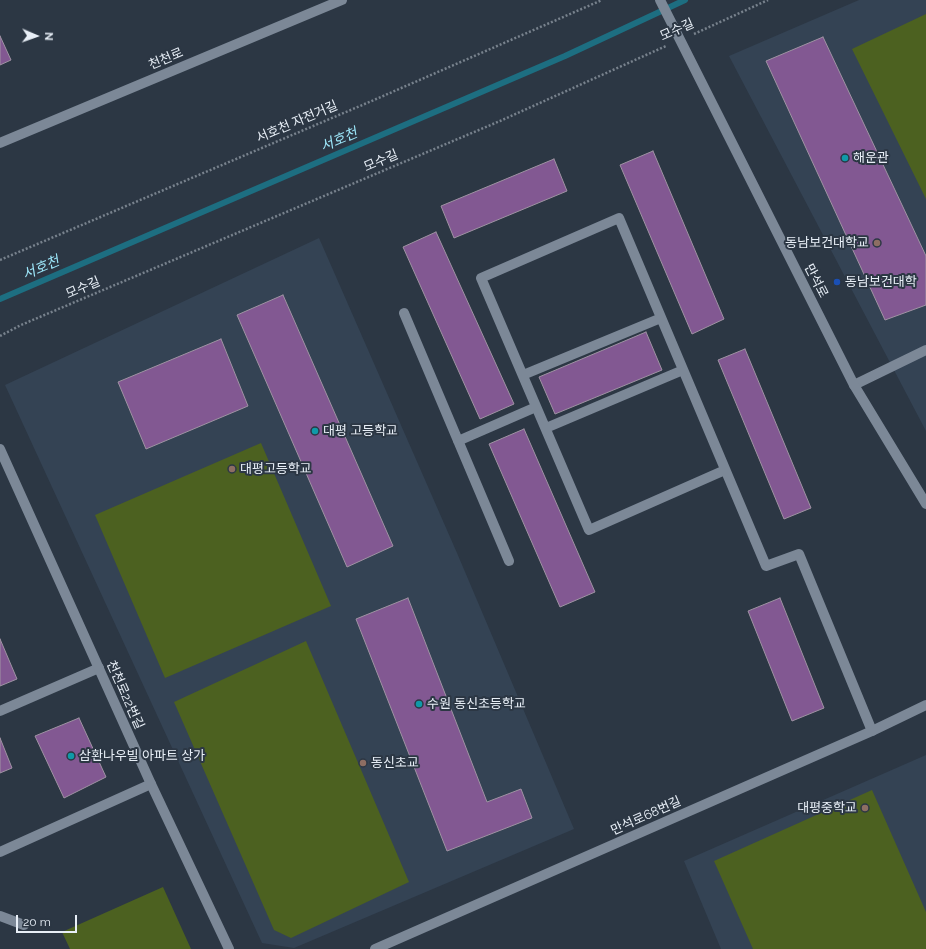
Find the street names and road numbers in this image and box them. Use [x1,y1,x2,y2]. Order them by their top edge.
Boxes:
street label: 모수길 [657,16,697,44]
street label: 천천로 [146,45,186,73]
street label: 서호천 자전거길 [254,98,340,146]
street label: 모수길 [361,147,401,175]
street label: 만석로 [801,261,831,301]
street label: 모수길 [63,274,103,302]
street label: 천천로22번길 [103,658,147,732]
street label: 만석로68번길 [608,794,684,838]

